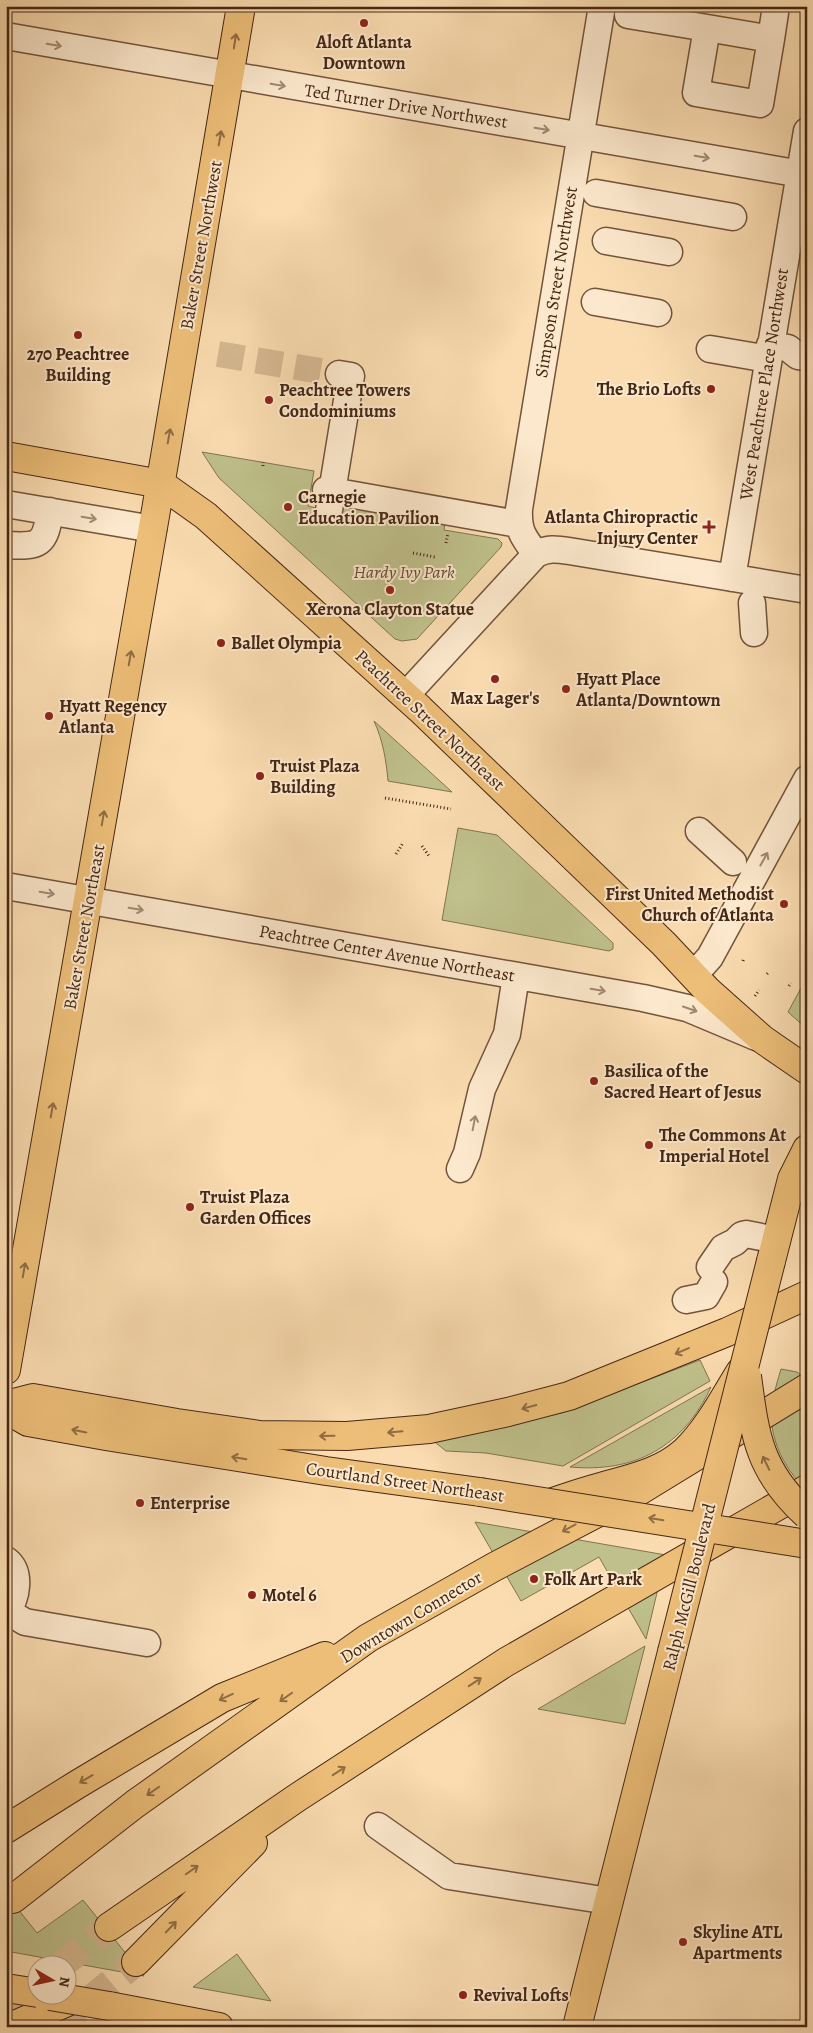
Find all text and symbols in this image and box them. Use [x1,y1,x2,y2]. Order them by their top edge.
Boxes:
marker: Aloft Atlanta Downtown [358,17,370,29]
place label: Aloft Atlanta Downtown [315,30,412,75]
one-way arrow [231,34,241,50]
one-way arrow [46,40,62,50]
street label: Ted Turner Drive Northwest [303,78,509,134]
one-way arrow [270,80,286,90]
one-way arrow [533,124,549,134]
one-way arrow [215,130,225,146]
one-way arrow [693,152,709,162]
street label: Baker Street Northwest [174,158,228,331]
street label: Simpson Street Northwest [529,184,583,380]
street label: West Peachtree Place Northwest [734,266,794,503]
marker: 270 Peachtree Building [72,329,84,341]
place label: 270 Peachtree Building [27,342,129,387]
place label: The Brio Lofts [597,377,701,401]
place label: Peachtree Towers Condominiums [279,378,411,423]
marker: The Brio Lofts [705,383,717,395]
marker: Peachtree Towers Condominiums [263,394,275,406]
one-way arrow [164,428,174,444]
place label: Carnegie Education Pavilion [298,485,439,530]
marker: Carnegie Education Pavilion [282,501,294,513]
place label: Atlanta Chiropractic Injury Center [543,505,699,550]
one-way arrow [80,513,96,523]
marker: Atlanta Chiropractic Injury Center [702,520,716,534]
park label: Hardy Ivy Park [353,560,455,584]
marker: Xerona Clayton Statue [384,584,396,596]
place label: Xerona Clayton Statue [306,597,474,621]
place label: Ballet Olympia [231,631,342,655]
marker: Ballet Olympia [215,637,227,649]
street label: Peachtree Street Northeast [350,644,510,796]
one-way arrow [126,650,136,666]
place label: Hyatt Place Atlanta/Downtown [575,667,721,712]
marker: Max Lager's [489,673,501,685]
marker: Hyatt Place Atlanta/Downtown [560,683,572,695]
place label: Max Lager's [450,686,540,710]
place label: Hyatt Regency Atlanta [58,694,167,739]
marker: Hyatt Regency Atlanta [43,710,55,722]
place label: Truist Plaza Building [270,754,360,799]
marker: Truist Plaza Building [254,770,266,782]
one-way arrow [98,810,108,826]
street label: Baker Street Northeast [58,842,110,1012]
one-way arrow [759,851,769,866]
place label: First United Methodist Church of Atlanta [605,882,774,927]
one-way arrow [39,889,55,899]
marker: First United Methodist Church of Atlanta [778,898,790,910]
one-way arrow [128,904,144,914]
street label: Peachtree Center Avenue Northeast [257,919,517,987]
one-way arrow [590,986,606,996]
one-way arrow [682,1005,698,1015]
place label: Basilica of the Sacred Heart of Jesus [604,1059,762,1104]
marker: Basilica of the Sacred Heart of Jesus [588,1075,600,1087]
one-way arrow [47,1103,57,1119]
one-way arrow [470,1115,480,1131]
place label: The Commons At Imperial Hotel [659,1123,786,1168]
marker: The Commons At Imperial Hotel [643,1139,655,1151]
place label: Truist Plaza Garden Offices [200,1185,311,1230]
marker: Truist Plaza Garden Offices [184,1201,196,1213]
one-way arrow [19,1263,29,1279]
one-way arrow [675,1347,690,1356]
one-way arrow [522,1402,538,1412]
one-way arrow [71,1426,87,1436]
one-way arrow [388,1427,404,1437]
one-way arrow [319,1431,336,1441]
one-way arrow [232,1452,248,1462]
street label: Courtland Street Northeast [304,1456,506,1508]
one-way arrow [761,1456,770,1471]
place label: Enterprise [150,1491,230,1515]
marker: Enterprise [134,1497,146,1509]
street label: Ralph McGill Boulevard [657,1500,722,1673]
one-way arrow [648,1513,664,1523]
one-way arrow [561,1523,576,1533]
street label: Downtown Connector [336,1565,487,1669]
place label: Folk Art Park [544,1567,643,1591]
marker: Folk Art Park [528,1573,540,1585]
place label: Motel 6 [262,1583,317,1607]
marker: Motel 6 [246,1589,258,1601]
one-way arrow [468,1677,482,1687]
one-way arrow [219,1692,234,1702]
one-way arrow [279,1692,293,1702]
one-way arrow [331,1765,345,1775]
one-way arrow [79,1774,93,1784]
one-way arrow [147,1786,161,1796]
one-way arrow [185,1865,199,1875]
place label: Skyline ATL Apartments [692,1920,783,1965]
one-way arrow [164,1922,176,1934]
marker: Skyline ATL Apartments [677,1936,689,1948]
north arrow [28,1956,78,2006]
text: N [54,1975,75,1988]
place label: Revival Lofts [473,1983,569,2007]
marker: Revival Lofts [457,1989,469,2001]

